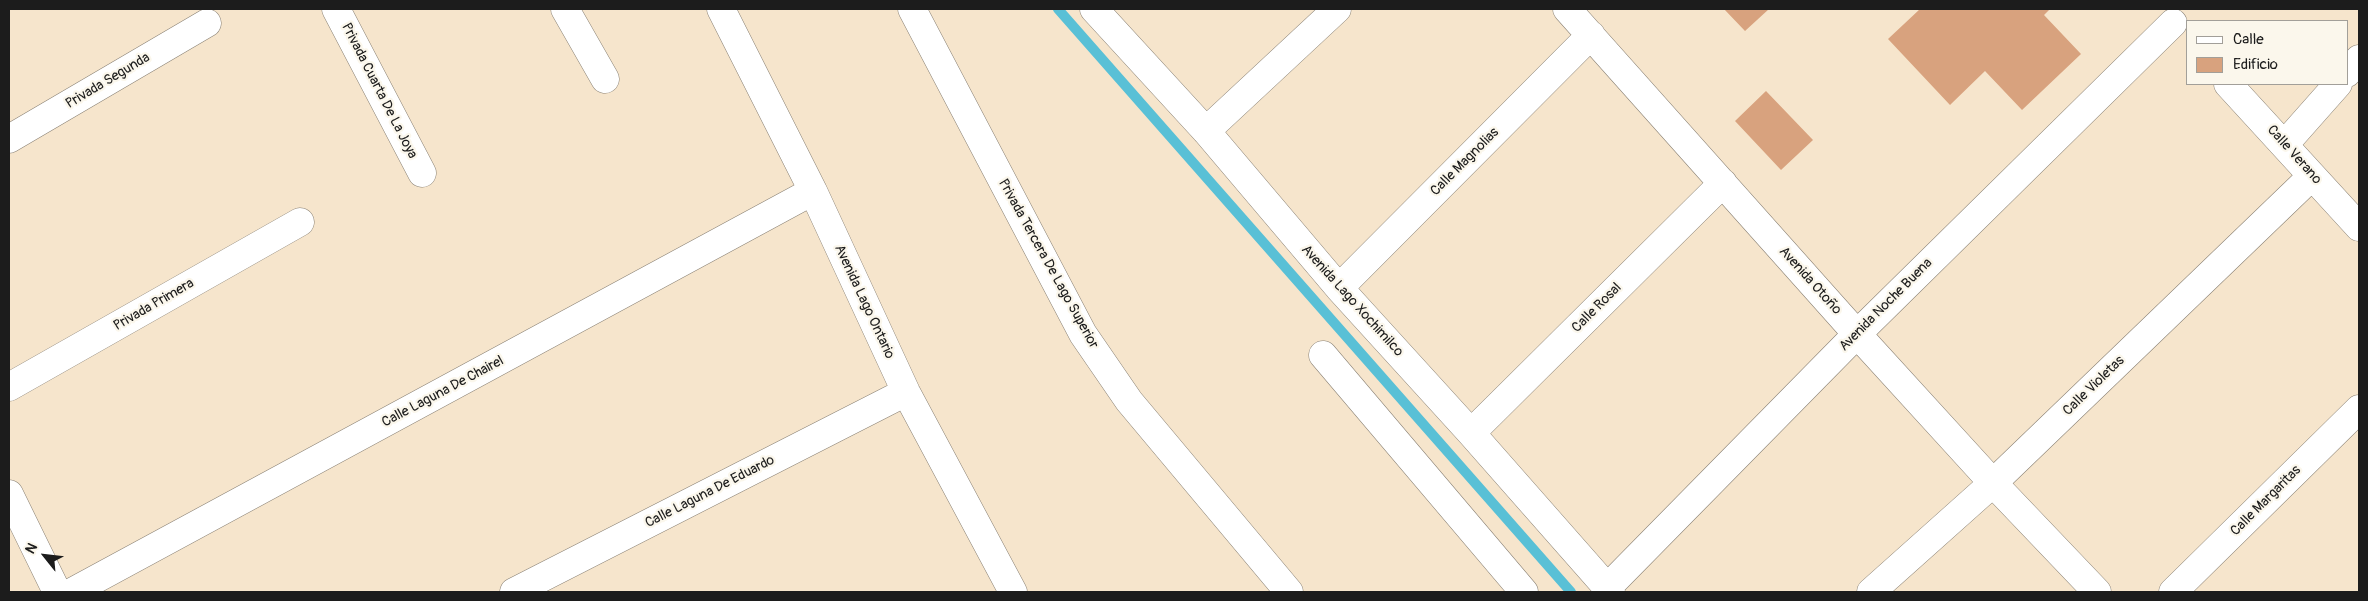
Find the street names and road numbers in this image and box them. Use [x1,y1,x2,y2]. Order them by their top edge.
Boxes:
street label: Privada Cuarta De La Joya [338,20,420,162]
street label: Privada Segunda [63,49,153,113]
street label: Calle Verano [2263,122,2325,188]
street label: Calle Magnolias [1427,124,1503,200]
street label: Privada Tercera De Lago Superior [994,176,1102,352]
street label: Avenida Lago Ontario [830,242,898,362]
street label: Avenida Lago Xochimilco [1297,242,1407,360]
street label: Avenida Otoño [1775,244,1845,318]
street label: Avenida Noche Buena [1836,255,1936,355]
street label: Privada Primera [111,275,197,335]
street label: Calle Rosal [1569,280,1625,336]
street label: Calle Laguna De Chairel [379,353,507,431]
street label: Calle Violetas [2060,353,2128,419]
street label: Calle Laguna De Eduardo [643,452,777,532]
street label: Calle Margaritas [2227,462,2305,540]

